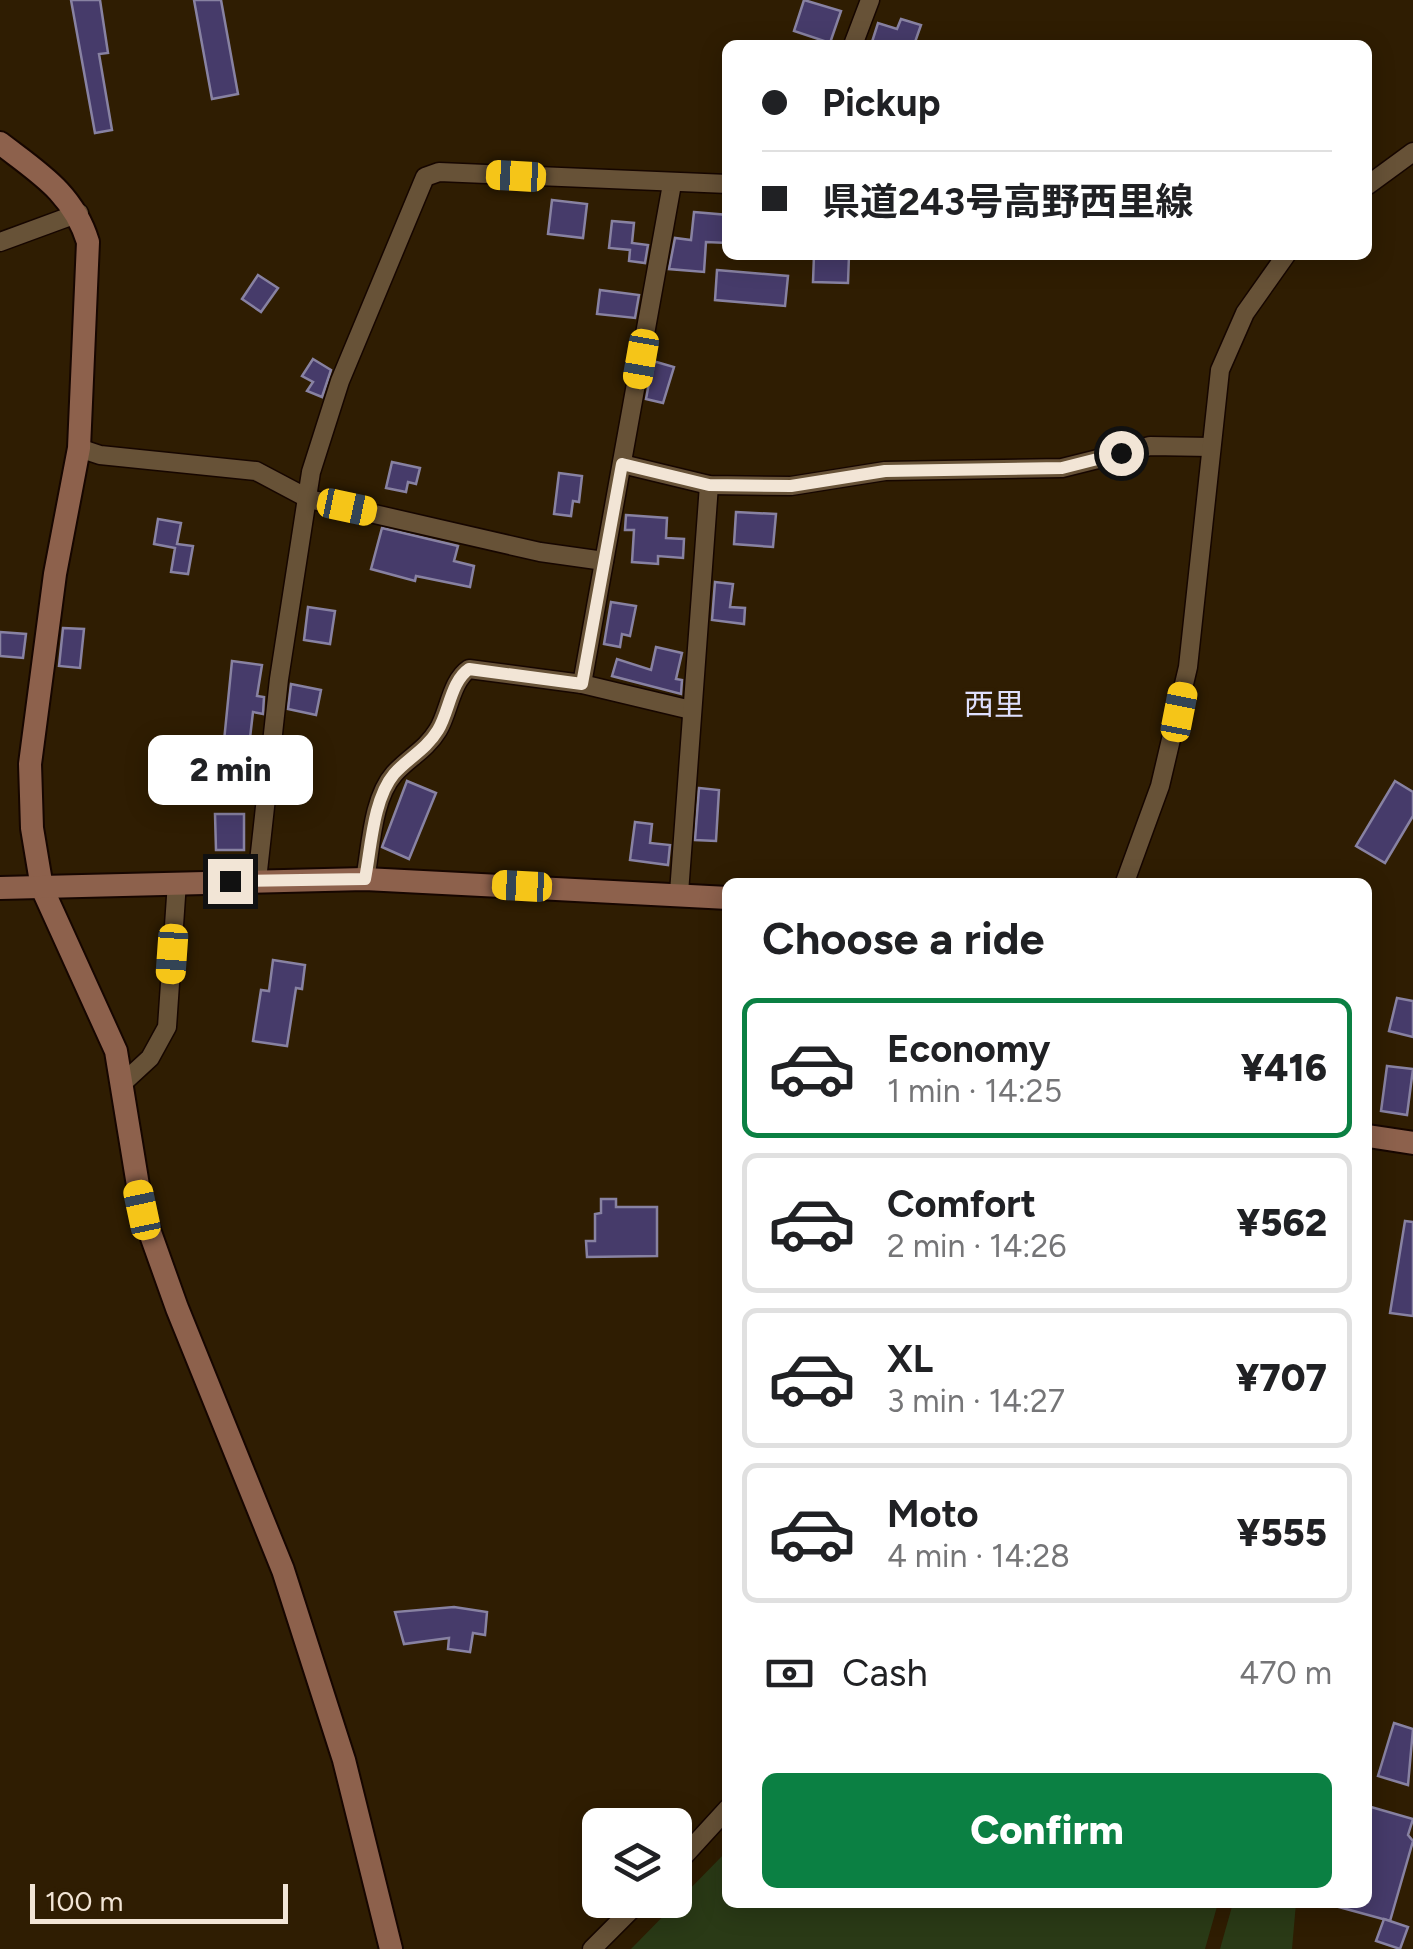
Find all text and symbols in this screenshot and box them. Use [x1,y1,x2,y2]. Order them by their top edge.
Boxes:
text: Pickup [822,80,940,126]
car [485,159,547,193]
text: 県道243号高野西里線 [822,179,1193,225]
car [621,327,661,391]
route start [1099,431,1144,476]
car [315,486,379,528]
car [1159,680,1199,744]
district label: 西里 [964,686,1024,723]
callout: 2 min [148,736,312,806]
text: 2 min [190,751,271,789]
route end [208,859,253,904]
car [491,869,553,903]
text: Choose a ride [762,911,1044,965]
car [155,923,189,985]
icon: car [767,1023,857,1113]
text: Economy [887,1026,1050,1072]
text: ¥416 [1241,1045,1327,1091]
text: 1 min · 14:25 [887,1072,1062,1110]
car [121,1178,163,1242]
icon: car [767,1178,857,1268]
text: Comfort [887,1181,1036,1227]
text: ¥562 [1237,1200,1327,1246]
text: 2 min · 14:26 [887,1227,1066,1265]
icon: car [767,1333,857,1423]
text: XL [887,1336,933,1382]
text: ¥707 [1236,1355,1327,1401]
text: 3 min · 14:27 [887,1382,1065,1420]
icon: car [767,1488,857,1578]
text: Moto [887,1491,979,1537]
text: ¥555 [1237,1510,1327,1556]
text: 4 min · 14:28 [887,1537,1070,1575]
icon: cash [762,1646,817,1701]
text: Cash [842,1650,928,1696]
text: 470 m [1239,1654,1332,1692]
button: Confirm [762,1773,1332,1888]
map controls [582,1808,692,1918]
button: layers [582,1808,692,1918]
scale bar [30,1879,288,1924]
text: 100 m [45,1884,123,1918]

